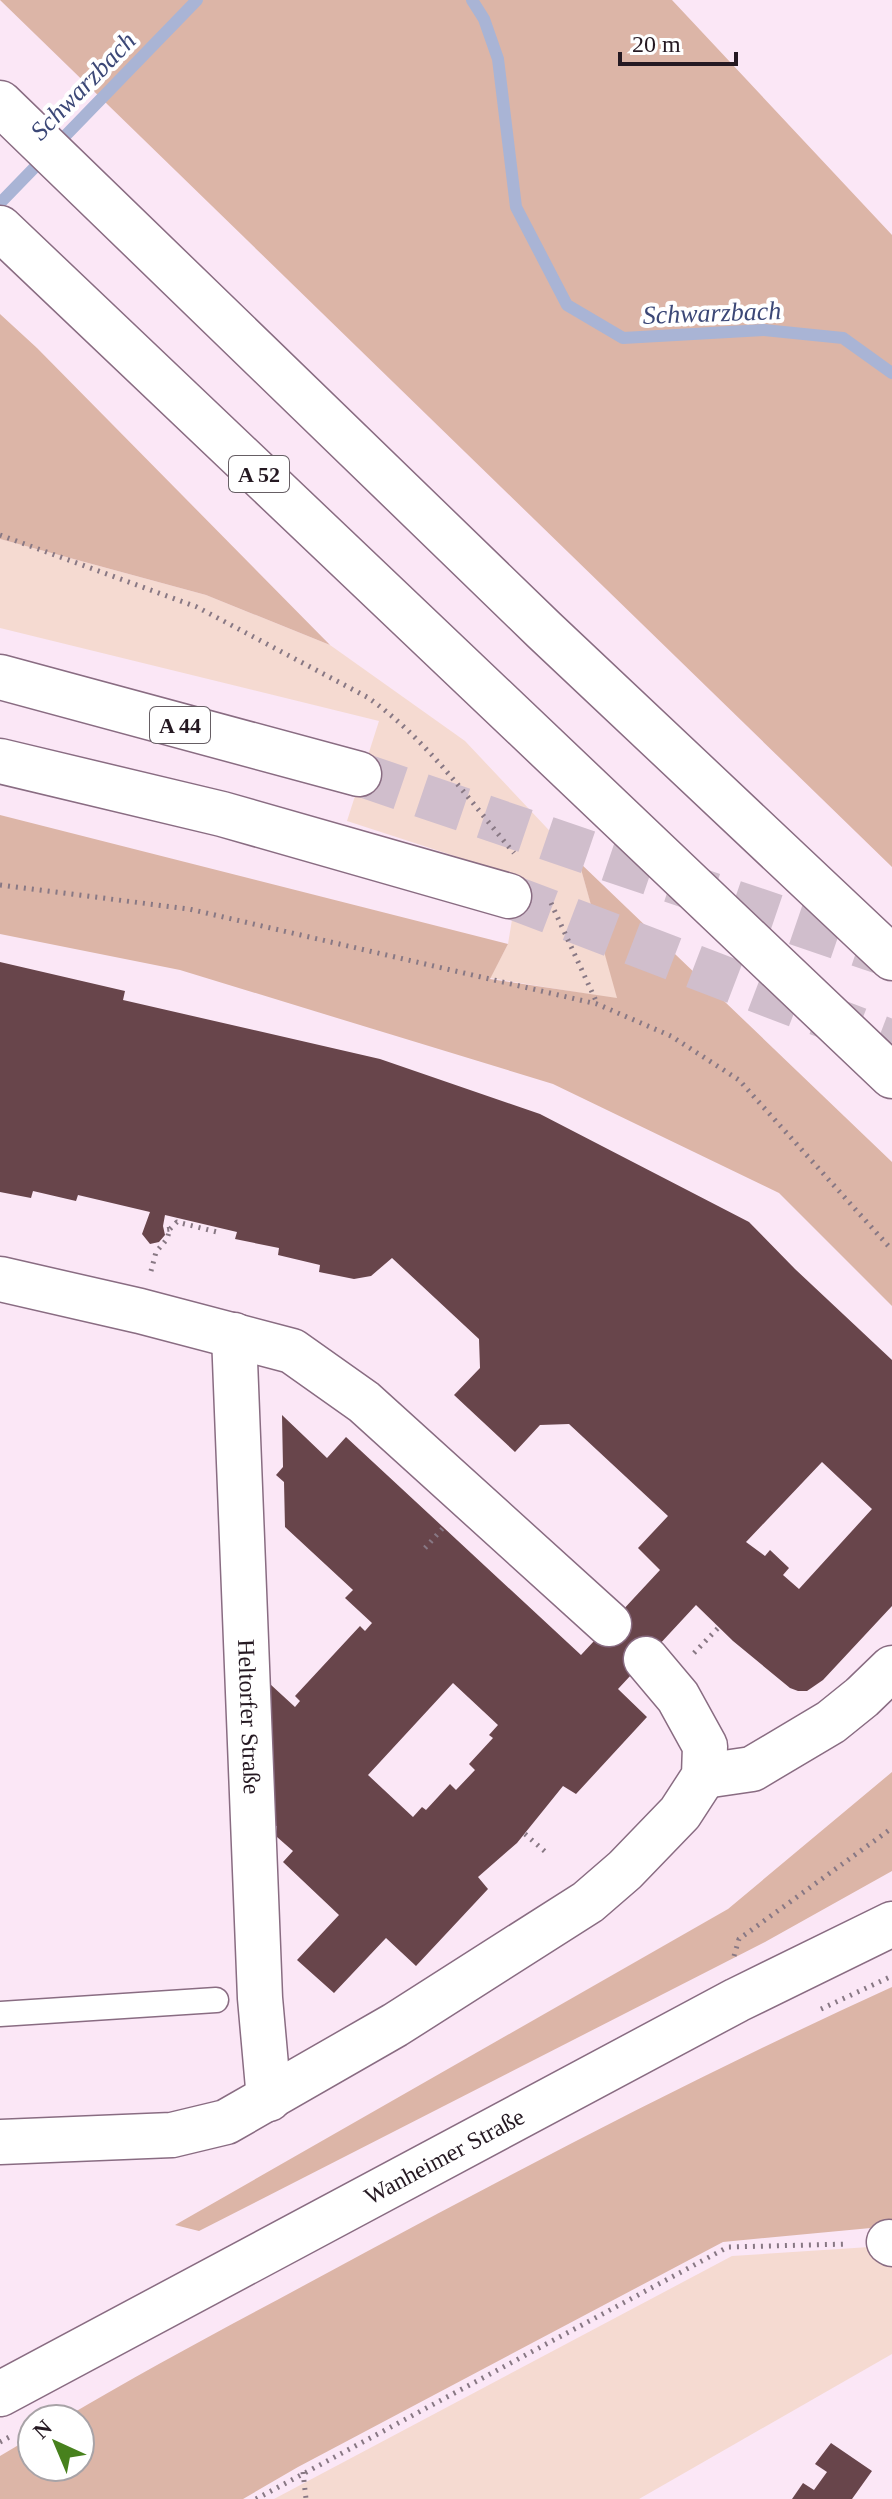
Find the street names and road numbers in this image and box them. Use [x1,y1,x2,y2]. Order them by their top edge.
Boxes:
road number: A 52 [229,456,289,492]
road number: A 44 [150,707,210,743]
street label: Heltorfer Straße [233,1639,265,1795]
street label: Wanheimer Straße [360,2103,529,2210]

